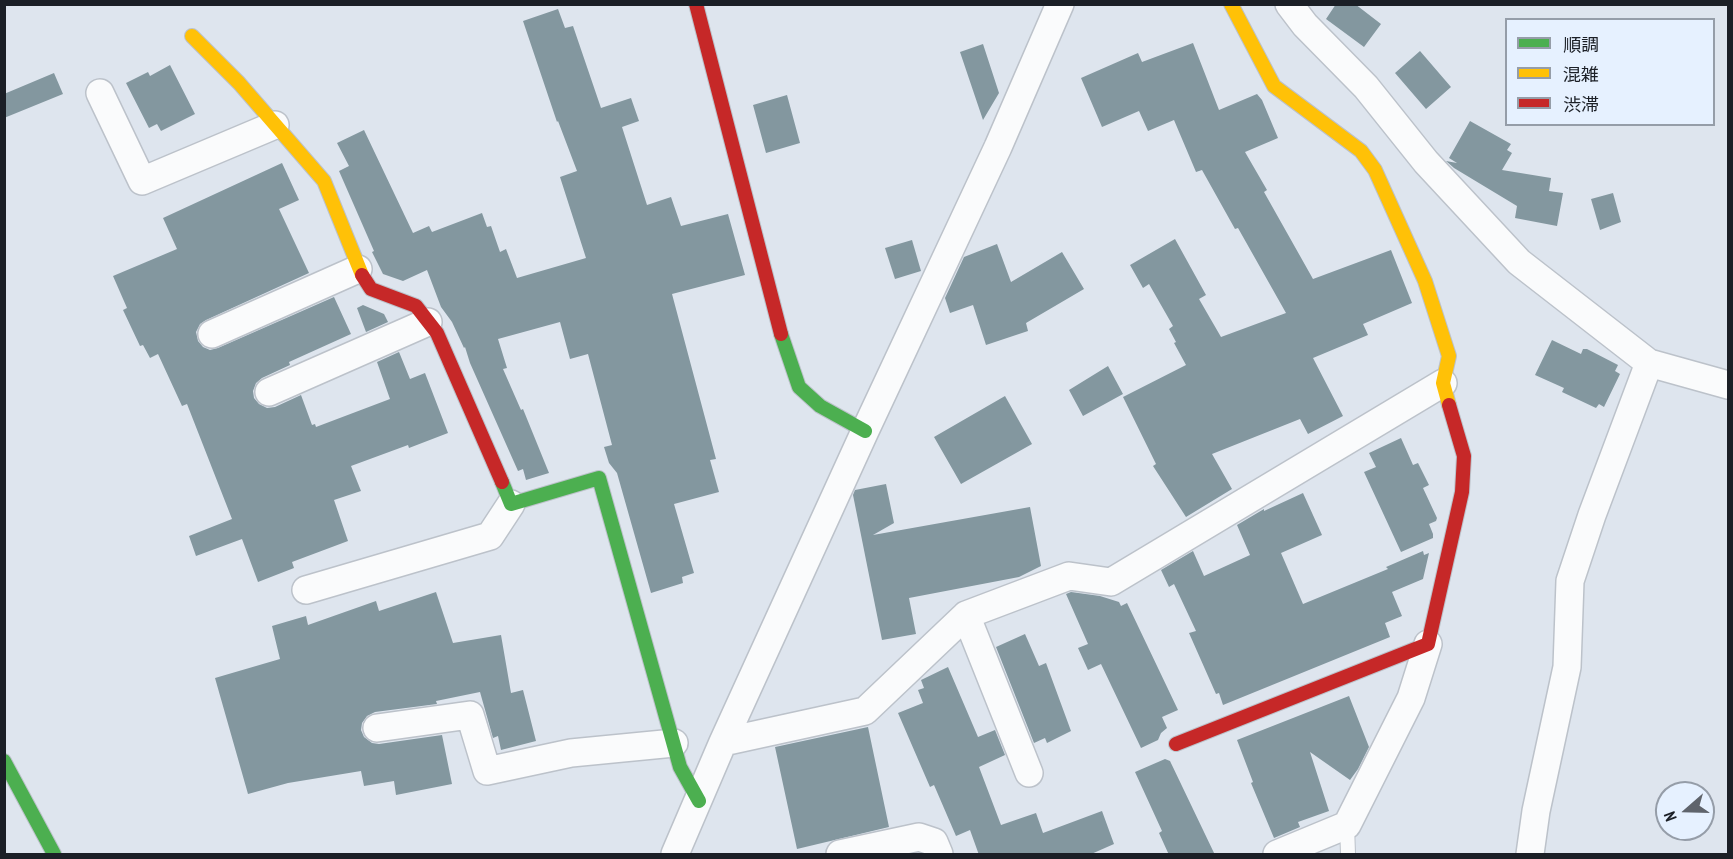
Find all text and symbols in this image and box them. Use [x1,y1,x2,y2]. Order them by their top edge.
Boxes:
legend [1505,18,1715,126]
text: 順調 [1563,33,1599,56]
text: 混雑 [1563,63,1599,86]
text: 渋滞 [1563,93,1599,116]
north arrow [1655,781,1715,841]
text: N [1659,809,1681,824]

